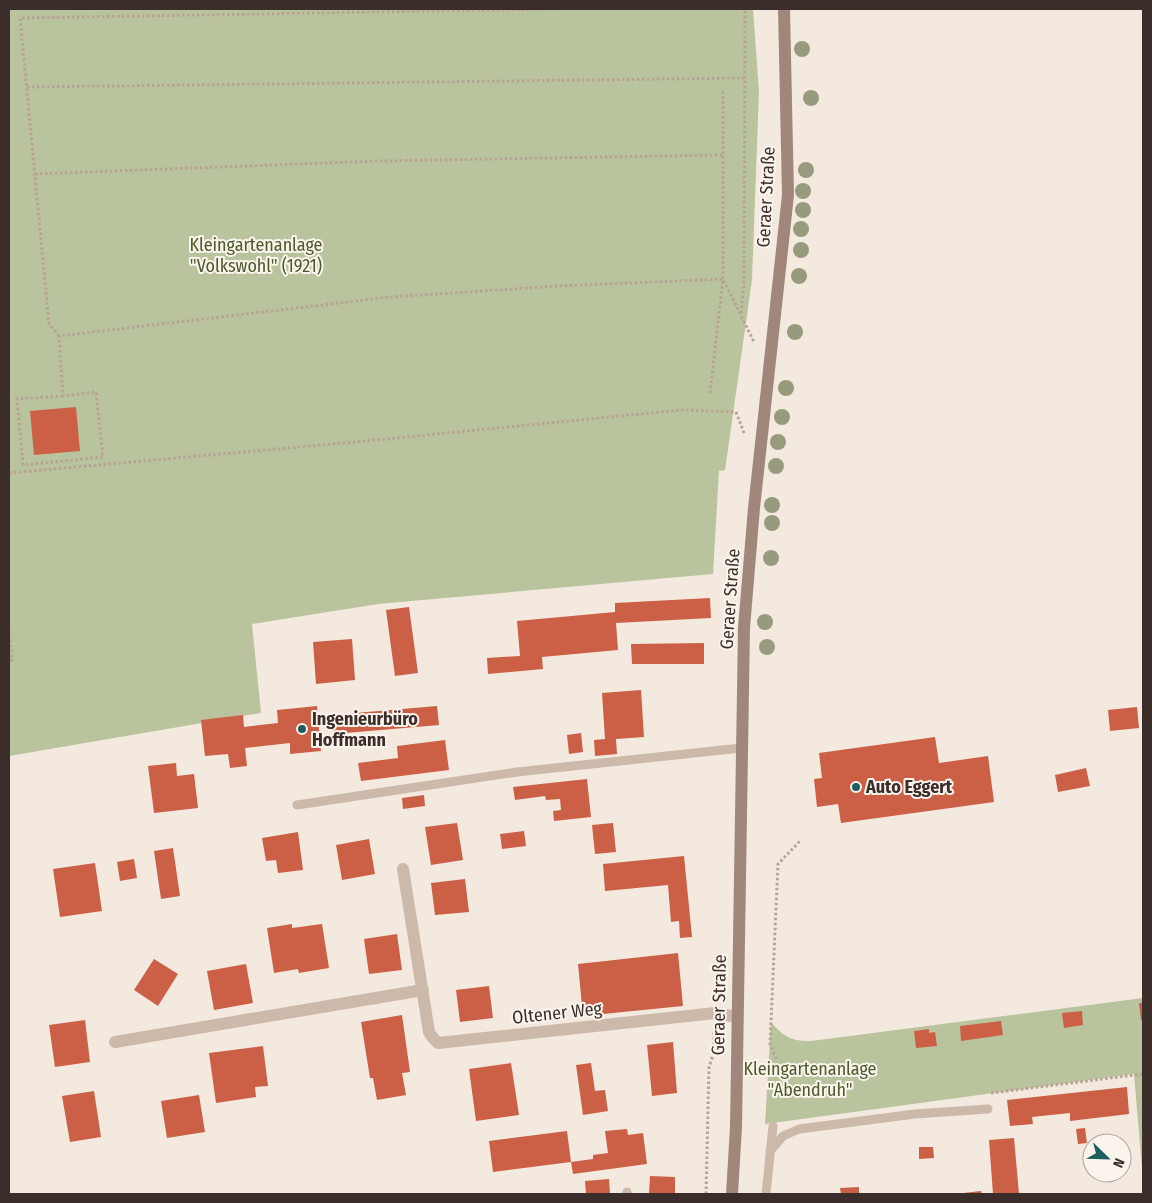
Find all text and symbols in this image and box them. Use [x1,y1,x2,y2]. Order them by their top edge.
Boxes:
street label: Geraer Straße [752,146,780,248]
park label: Kleingartenanlage "Volkswohl" (1921) [190,234,323,277]
street label: Geraer Straße [716,548,745,650]
place label: Ingenieurbüro Hoffmann [312,708,418,751]
marker: Ingenieurbüro Hoffmann [296,723,308,735]
place label: Auto Eggert [865,776,953,798]
marker: Auto Eggert [850,781,862,793]
street label: Geraer Straße [707,954,731,1056]
street label: Oltener Weg [511,997,603,1029]
park label: Kleingartenanlage "Abendruh" [744,1058,877,1101]
north arrow [1082,1133,1132,1183]
text: N [1109,1156,1128,1170]

